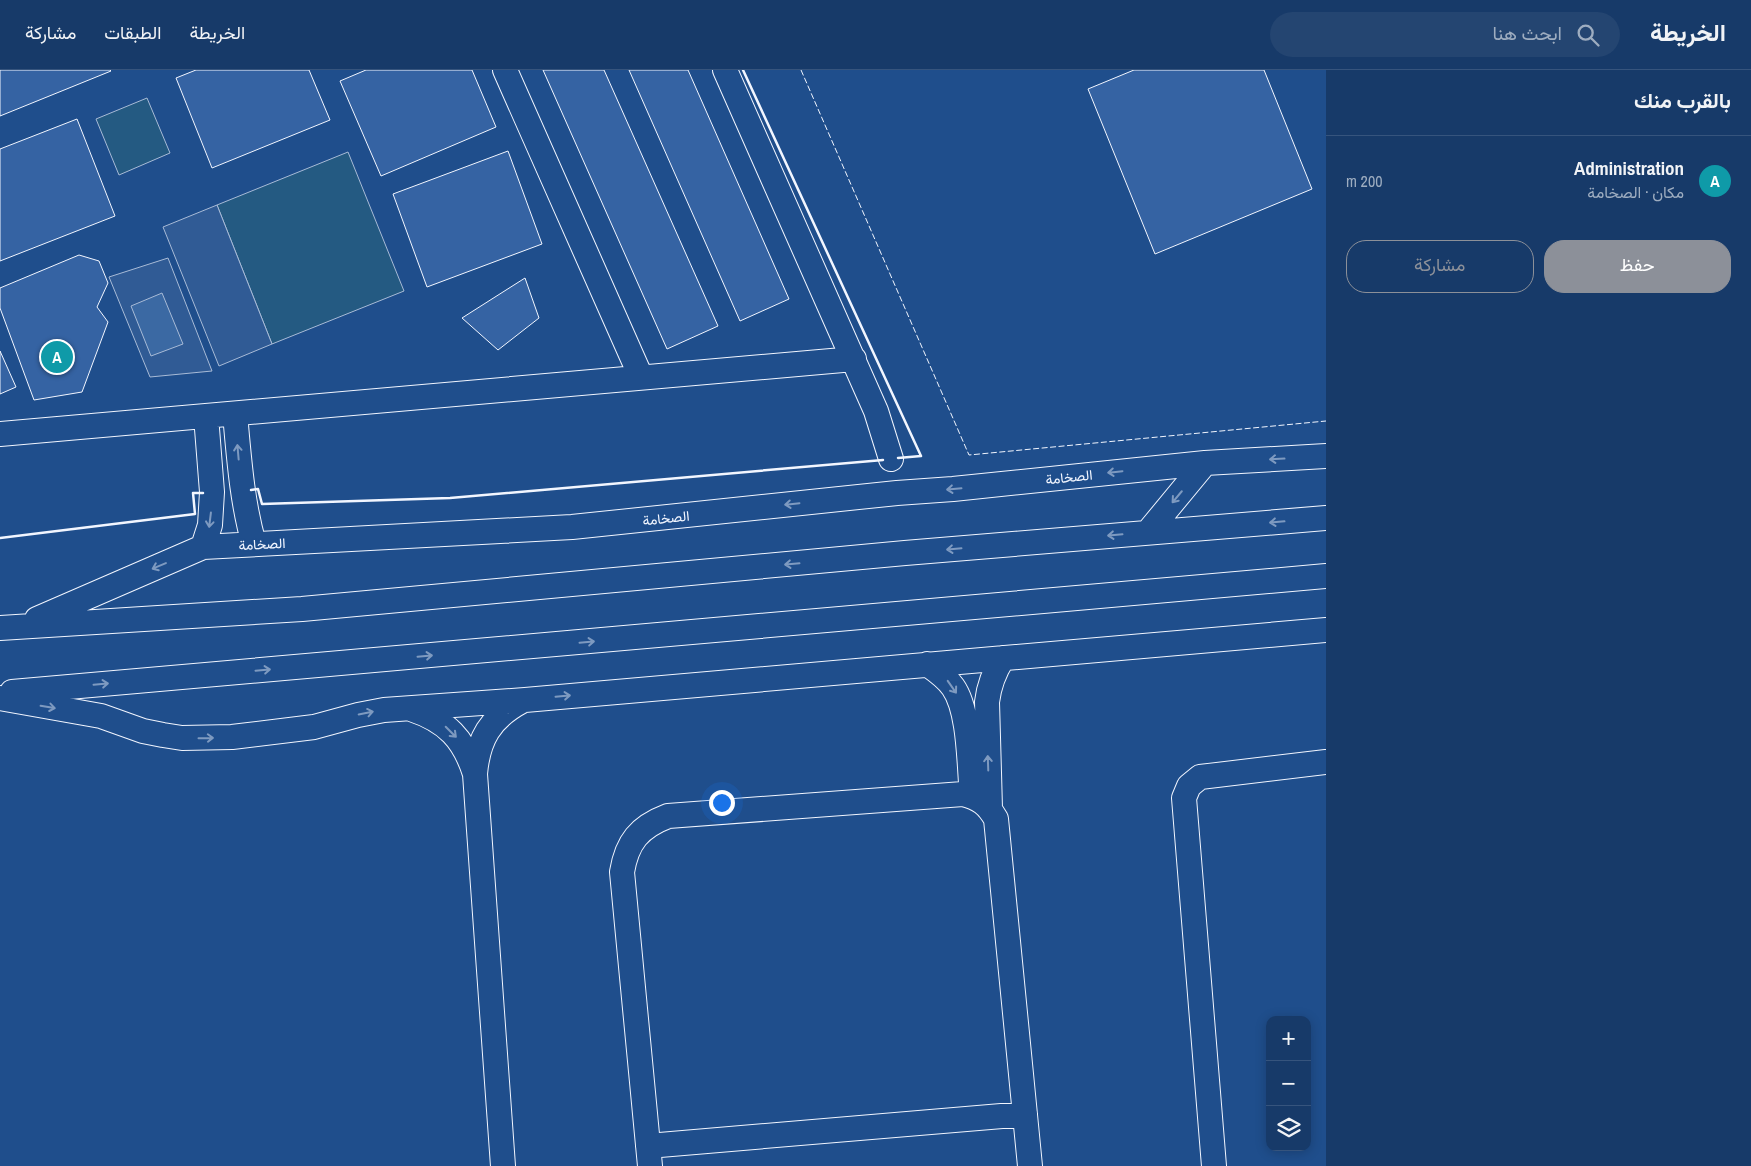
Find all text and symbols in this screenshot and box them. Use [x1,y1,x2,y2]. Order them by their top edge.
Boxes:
search box [1270,12,1620,57]
text: الخريطة [1650,16,1726,48]
text: مشاركة [25,20,76,45]
text: الطبقات [104,20,161,45]
text: الخريطة [189,20,245,45]
text: ابحث هنا [1492,20,1562,46]
icon: search [1574,21,1602,49]
text: بالقرب منك [1634,86,1731,115]
text: Administration [1574,155,1684,181]
text: 200 m [1346,170,1382,192]
text: A [1710,170,1720,192]
text: مكان · الصخامة [1587,181,1684,203]
button: مشاركة [1346,240,1534,293]
button: حفظ [1544,240,1731,293]
pin: A [41,338,73,376]
one-way arrow [233,445,243,461]
one-way arrow [1270,454,1286,463]
street label: الصخامة [1045,466,1093,488]
one-way arrow [1108,467,1124,477]
one-way arrow [946,484,962,494]
one-way arrow [1171,491,1182,504]
one-way arrow [784,499,800,509]
street label: الصخامة [642,507,690,529]
one-way arrow [205,512,215,528]
one-way arrow [1270,517,1286,526]
one-way arrow [1108,530,1124,539]
street label: الصخامة [238,534,286,554]
one-way arrow [946,544,962,554]
one-way arrow [784,559,800,568]
one-way arrow [152,562,167,572]
one-way arrow [578,637,594,647]
one-way arrow [416,651,432,661]
one-way arrow [254,665,270,675]
one-way arrow [93,680,109,689]
one-way arrow [947,680,957,694]
one-way arrow [555,691,571,701]
one-way arrow [40,702,56,712]
one-way arrow [358,708,374,718]
one-way arrow [445,726,457,738]
one-way arrow [198,733,214,742]
one-way arrow [983,755,993,772]
your location [709,790,735,816]
map controls [1266,1016,1311,1151]
button: + [1266,1016,1311,1061]
button: − [1266,1061,1311,1106]
button: layers [1266,1106,1311,1151]

